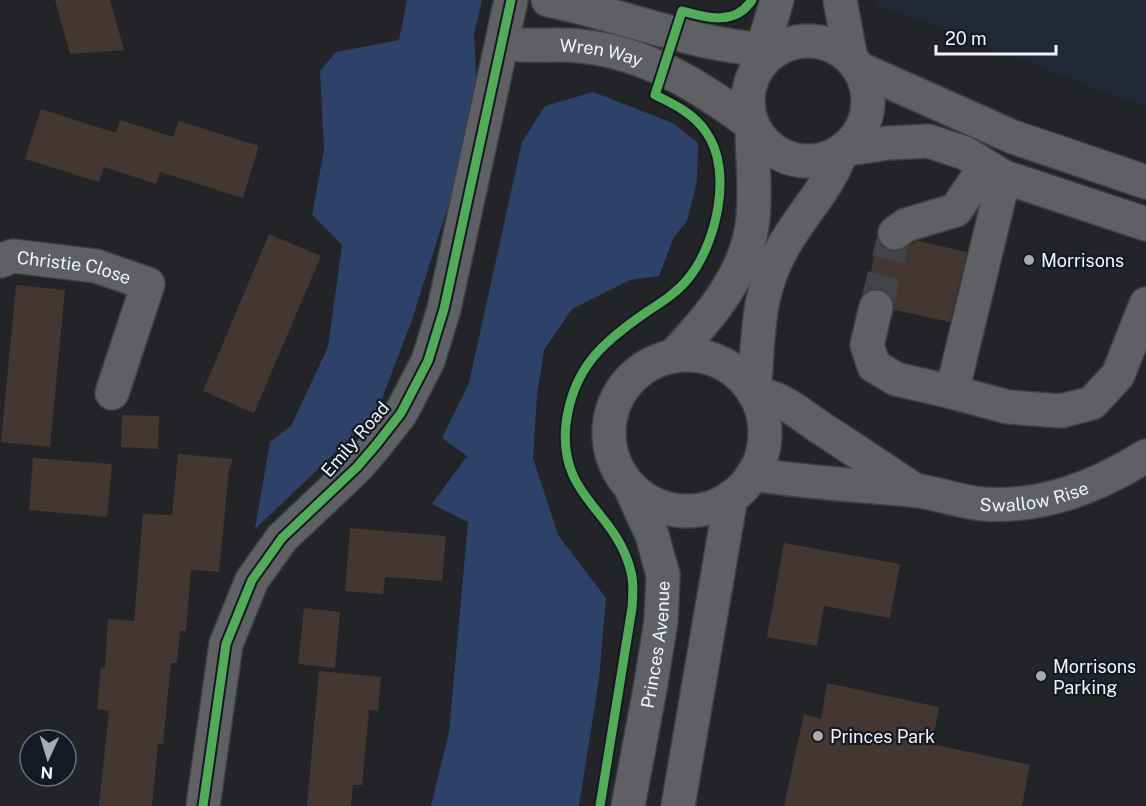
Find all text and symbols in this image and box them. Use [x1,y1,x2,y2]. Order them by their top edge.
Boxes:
scale bar [936,18,1056,56]
text: 20 m [945,28,987,49]
street label: Wren Way [559,34,646,70]
street label: Christie Close [16,246,134,288]
place label: Morrisons [1041,250,1124,271]
marker: Morrisons [1022,253,1036,267]
street label: Emily Road [317,397,393,481]
street label: Swallow Rise [979,476,1091,515]
street label: Princes Avenue [636,580,673,710]
place label: Morrisons Parking [1053,656,1136,698]
marker: Morrisons Parking [1034,669,1048,683]
place label: Princes Park [830,726,935,747]
north arrow [18,728,78,788]
marker: Princes Park [811,729,825,743]
text: N [40,763,54,782]

